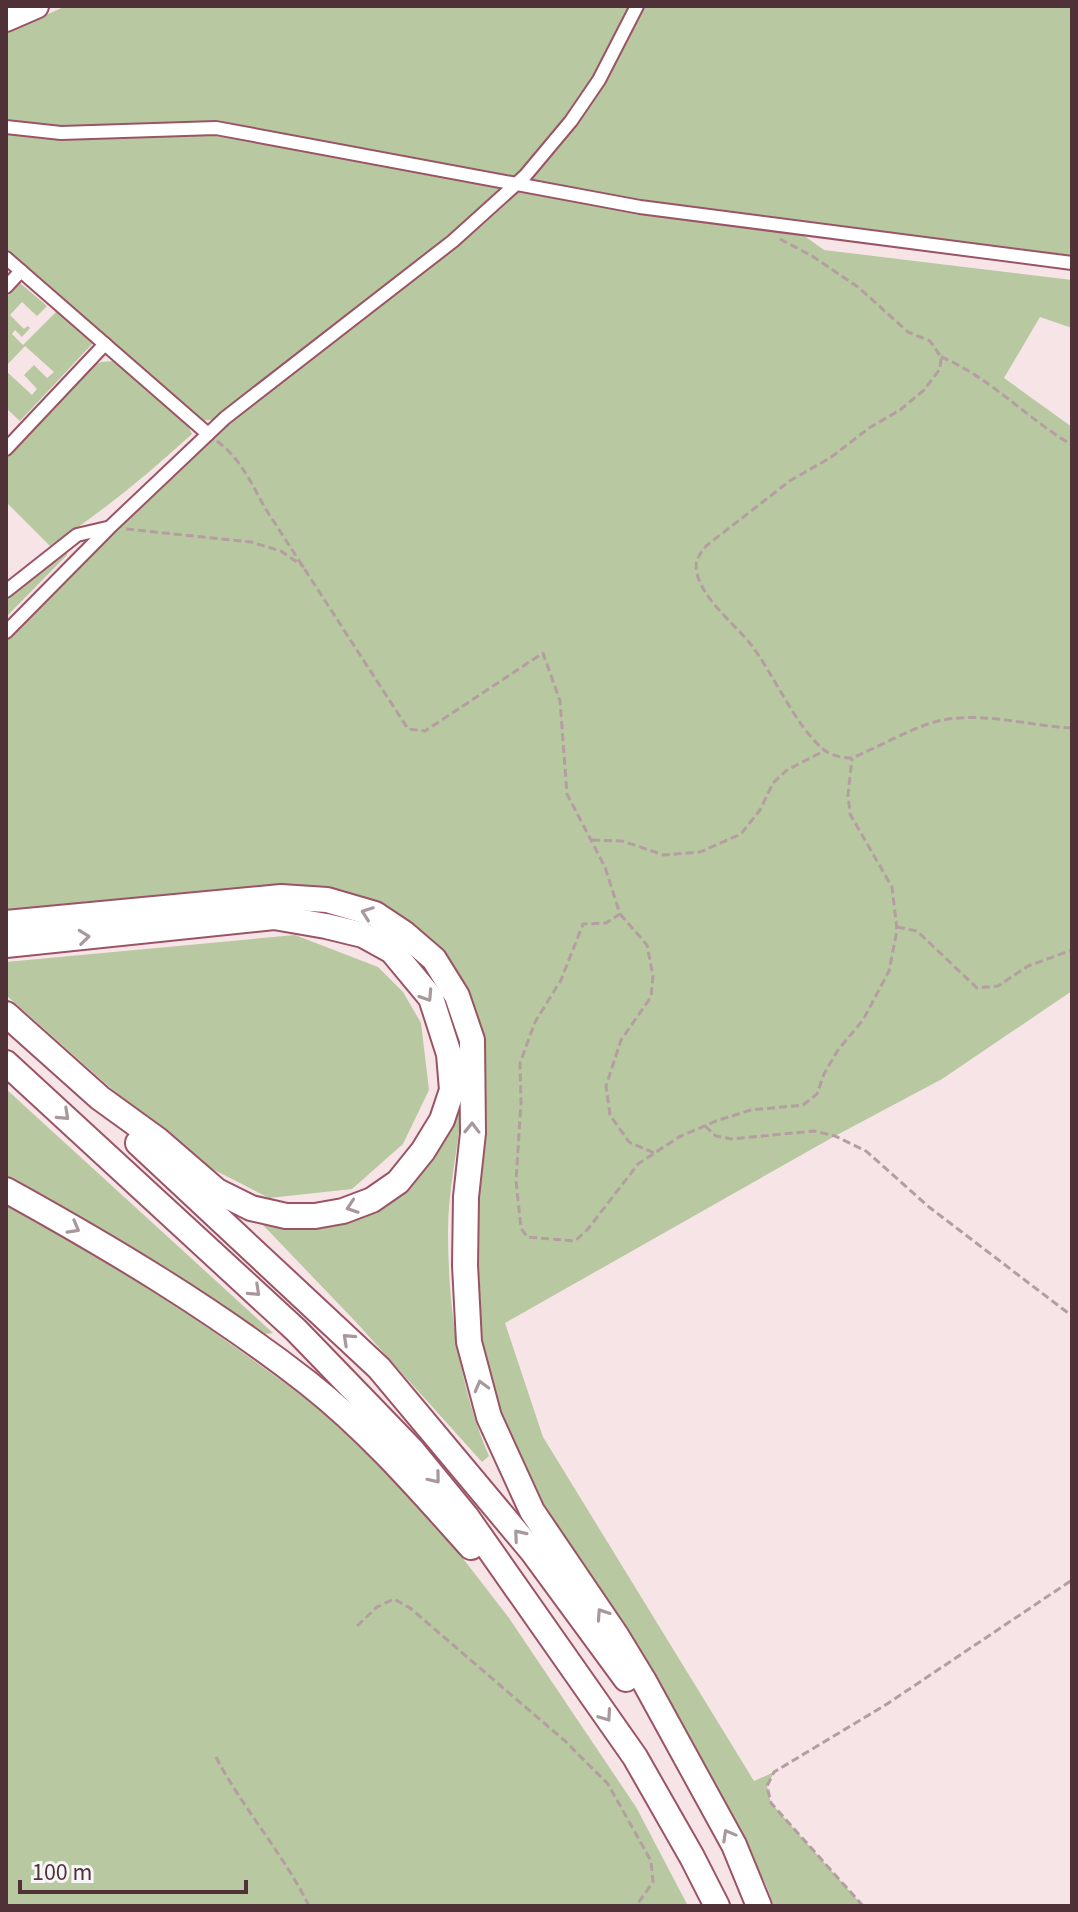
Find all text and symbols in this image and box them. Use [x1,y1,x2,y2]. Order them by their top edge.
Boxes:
one-way arrow [361,906,375,922]
one-way arrow [78,928,91,945]
one-way arrow [417,987,432,1001]
one-way arrow [54,1106,69,1120]
one-way arrow [464,1121,481,1134]
one-way arrow [346,1197,360,1213]
one-way arrow [65,1218,80,1234]
one-way arrow [245,1282,260,1296]
one-way arrow [343,1333,357,1348]
one-way arrow [474,1379,490,1393]
one-way arrow [425,1469,440,1483]
one-way arrow [514,1530,529,1544]
one-way arrow [597,1608,612,1622]
one-way arrow [596,1708,611,1722]
one-way arrow [722,1828,737,1843]
scale bar [20,1844,246,1894]
text: 100 m [32,1855,92,1890]

